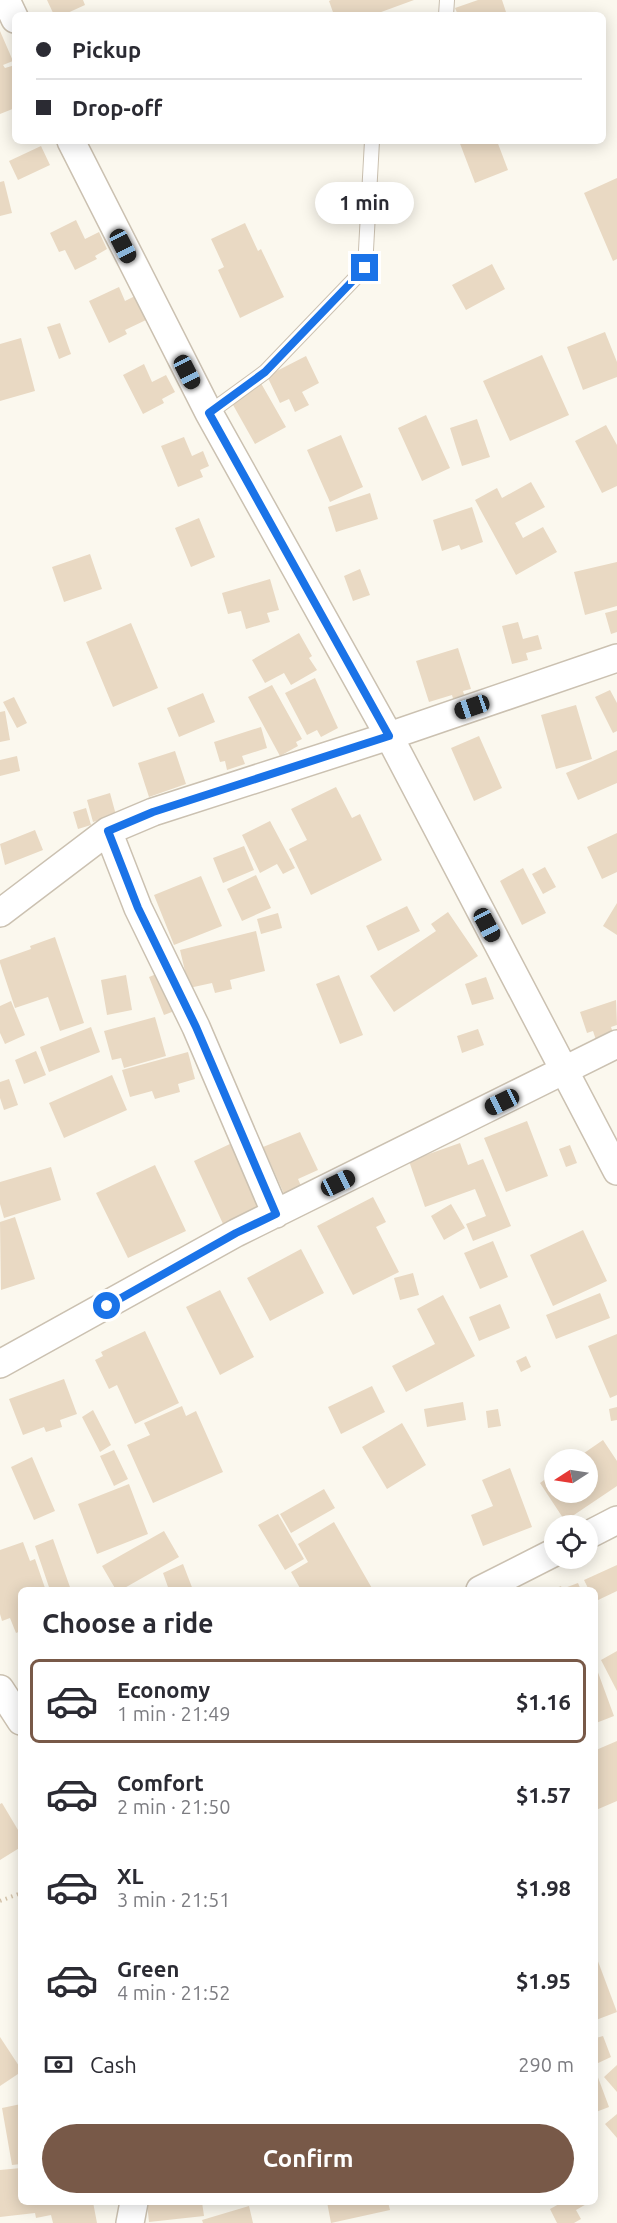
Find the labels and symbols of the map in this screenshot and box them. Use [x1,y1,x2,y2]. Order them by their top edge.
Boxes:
callout: 1 min [316,181,415,223]
car [107,226,139,266]
route end [351,254,378,281]
car [171,352,203,392]
car [452,693,492,721]
car [471,905,503,945]
car [482,1086,522,1118]
car [318,1167,358,1199]
route start [93,1292,120,1319]
north arrow [544,1449,598,1503]

